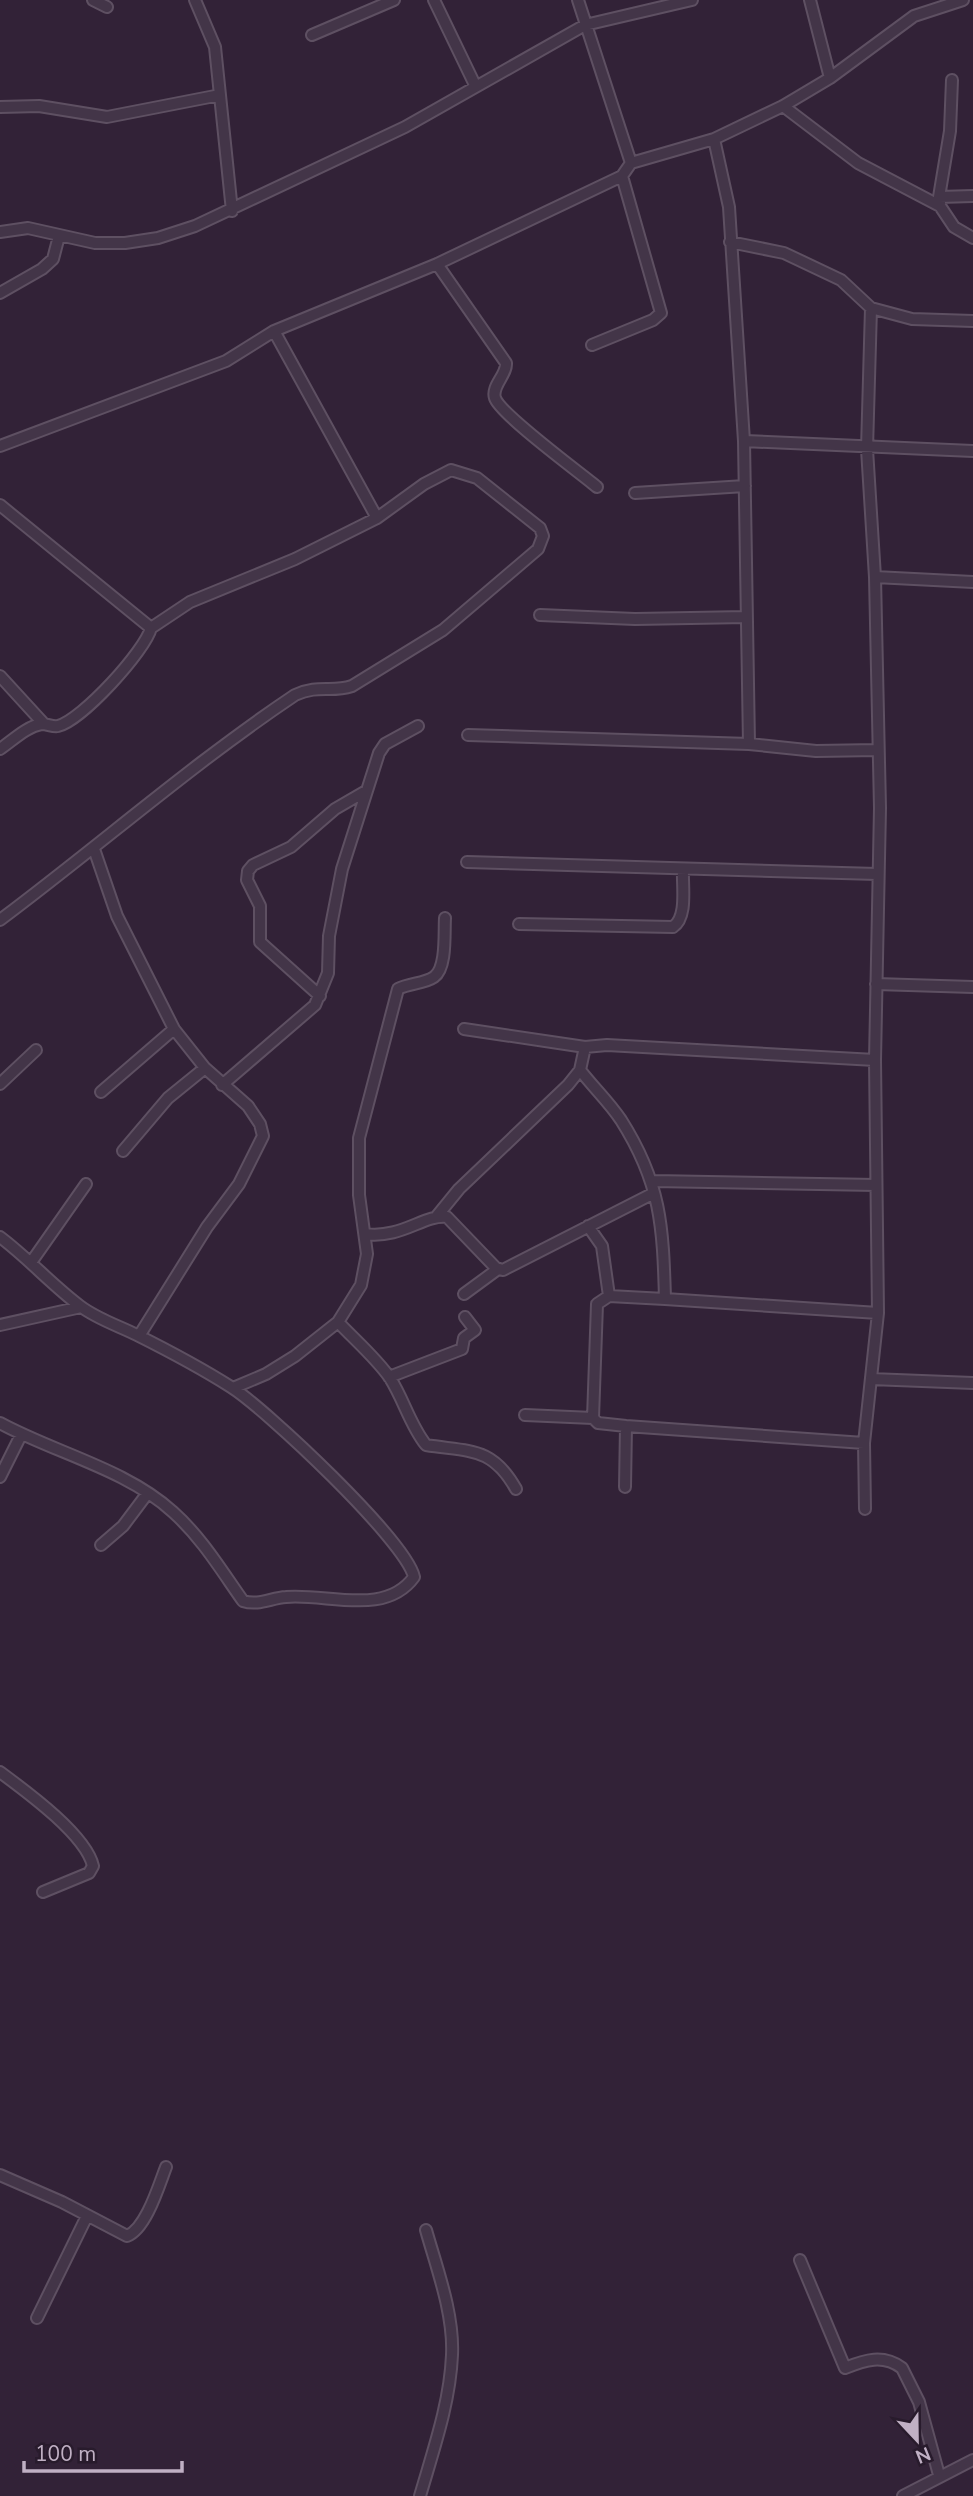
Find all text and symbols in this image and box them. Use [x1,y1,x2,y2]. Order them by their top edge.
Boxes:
north arrow [882,2405,952,2475]
scale bar [24,2430,182,2474]
text: 100 m [35,2440,96,2468]
text: N [912,2440,934,2470]

